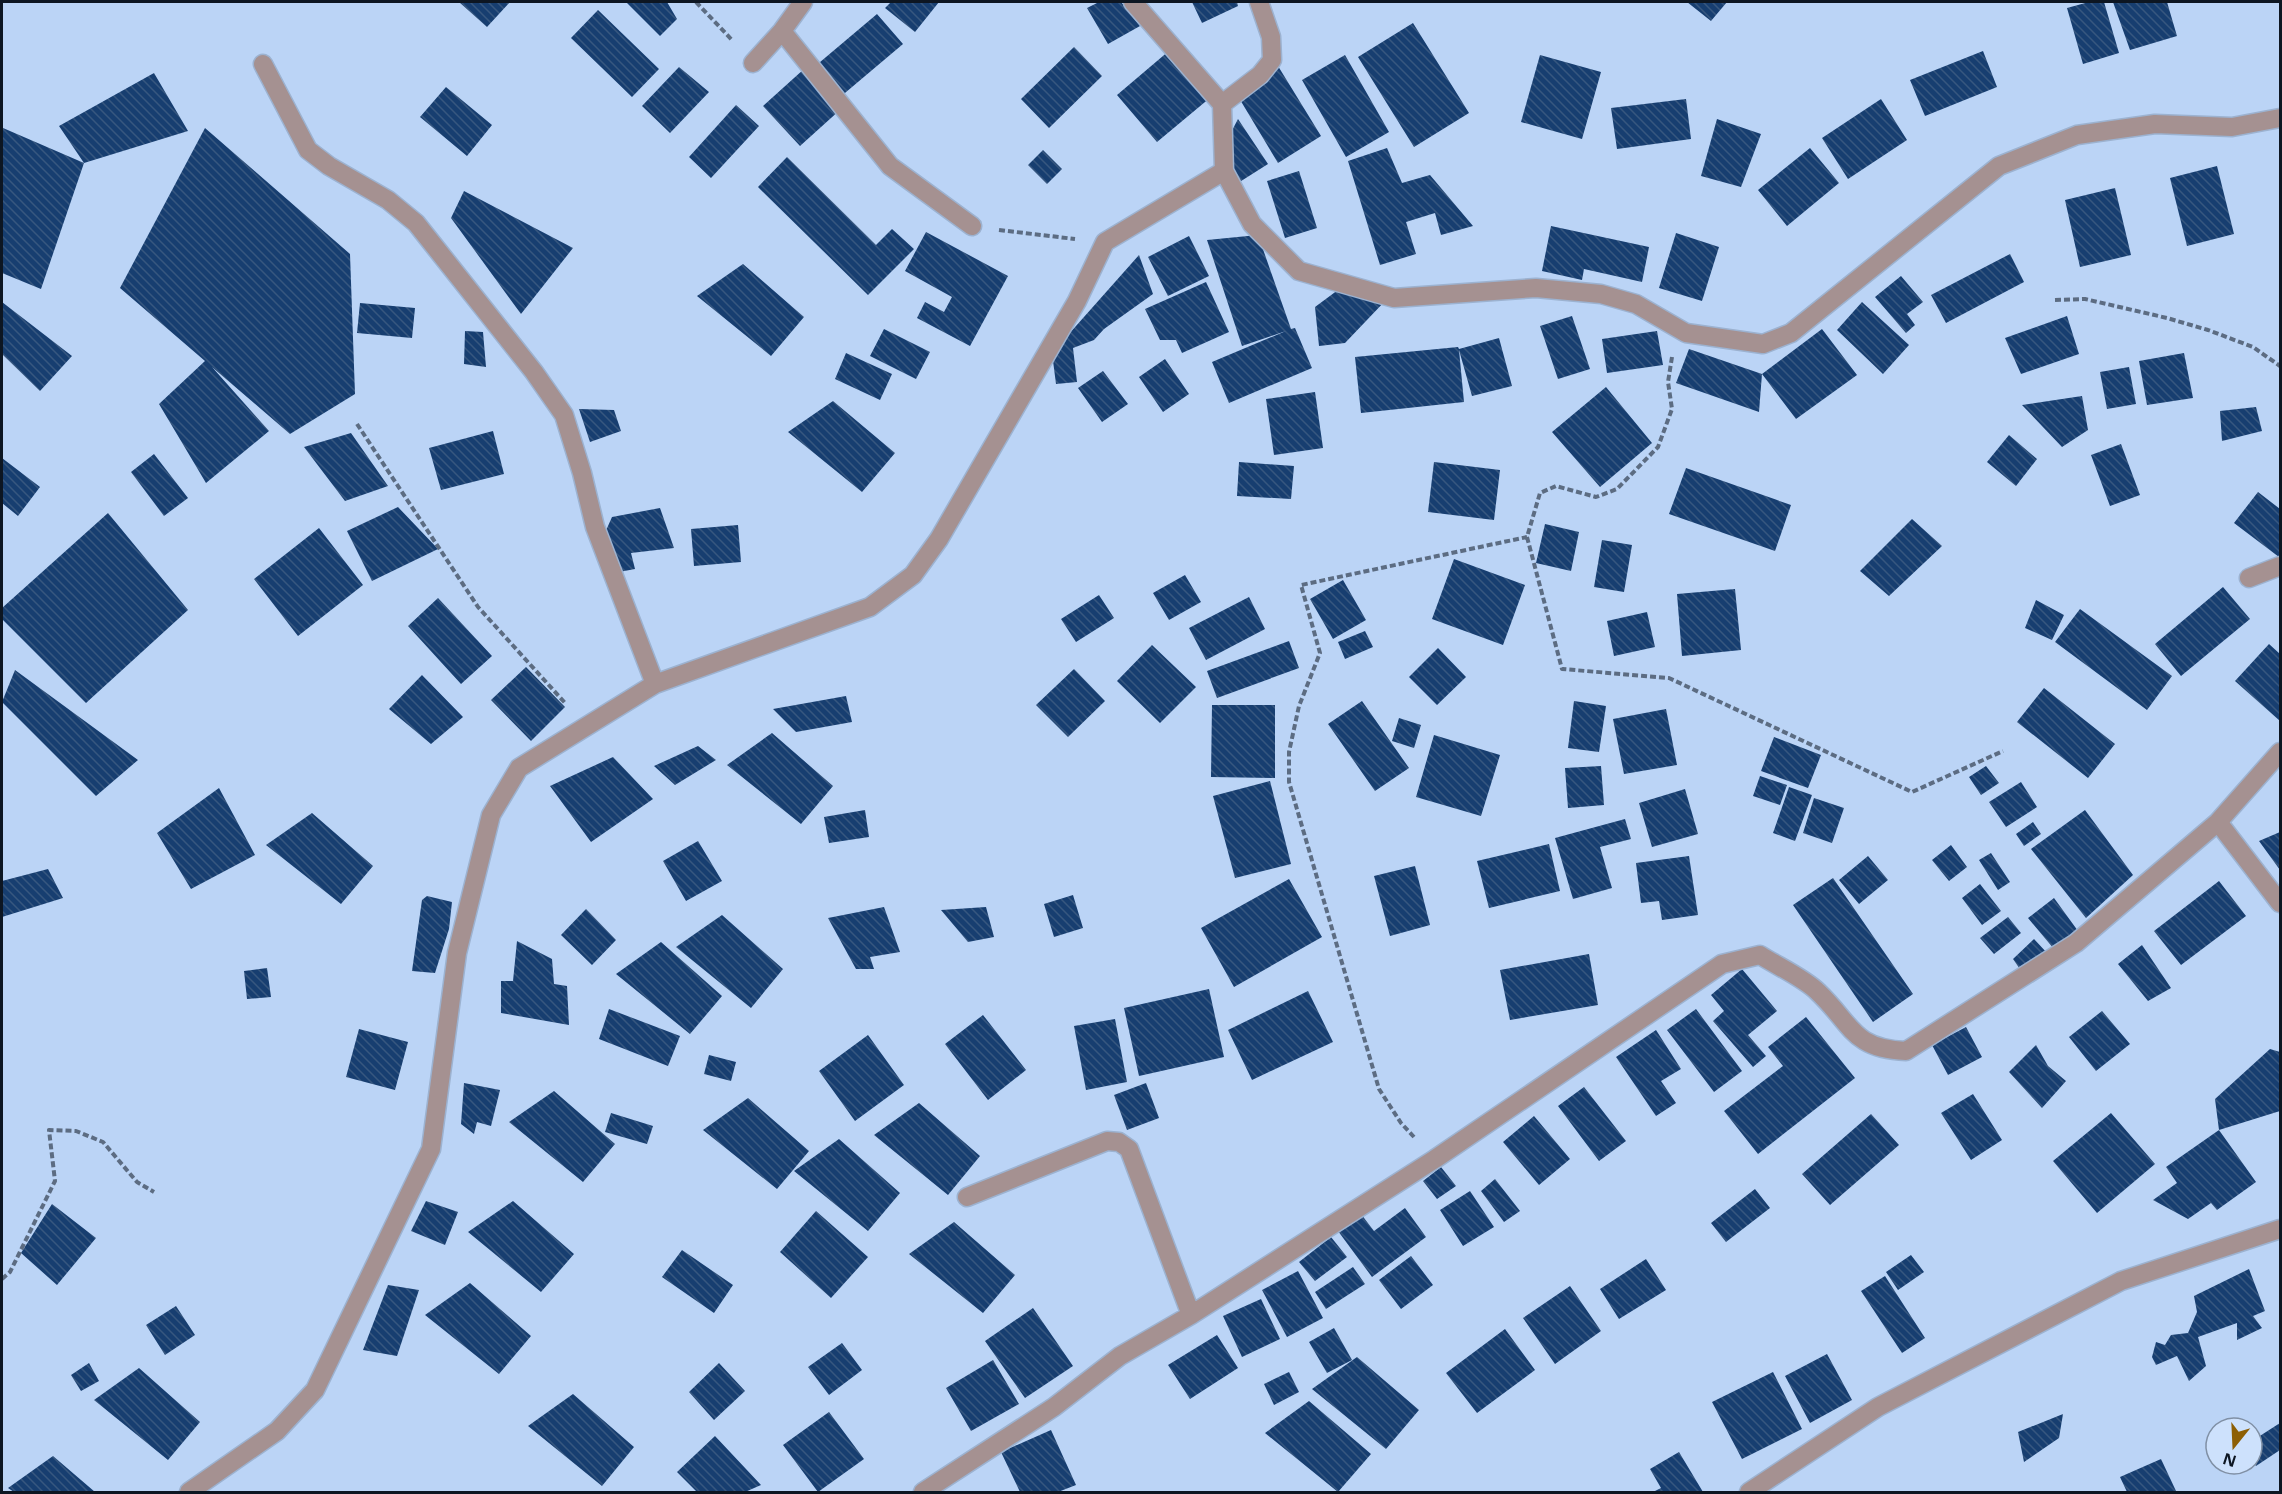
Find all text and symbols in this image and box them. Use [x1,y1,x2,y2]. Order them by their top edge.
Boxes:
north arrow [2204,1416,2264,1476]
text: N [2220,1448,2239,1473]

